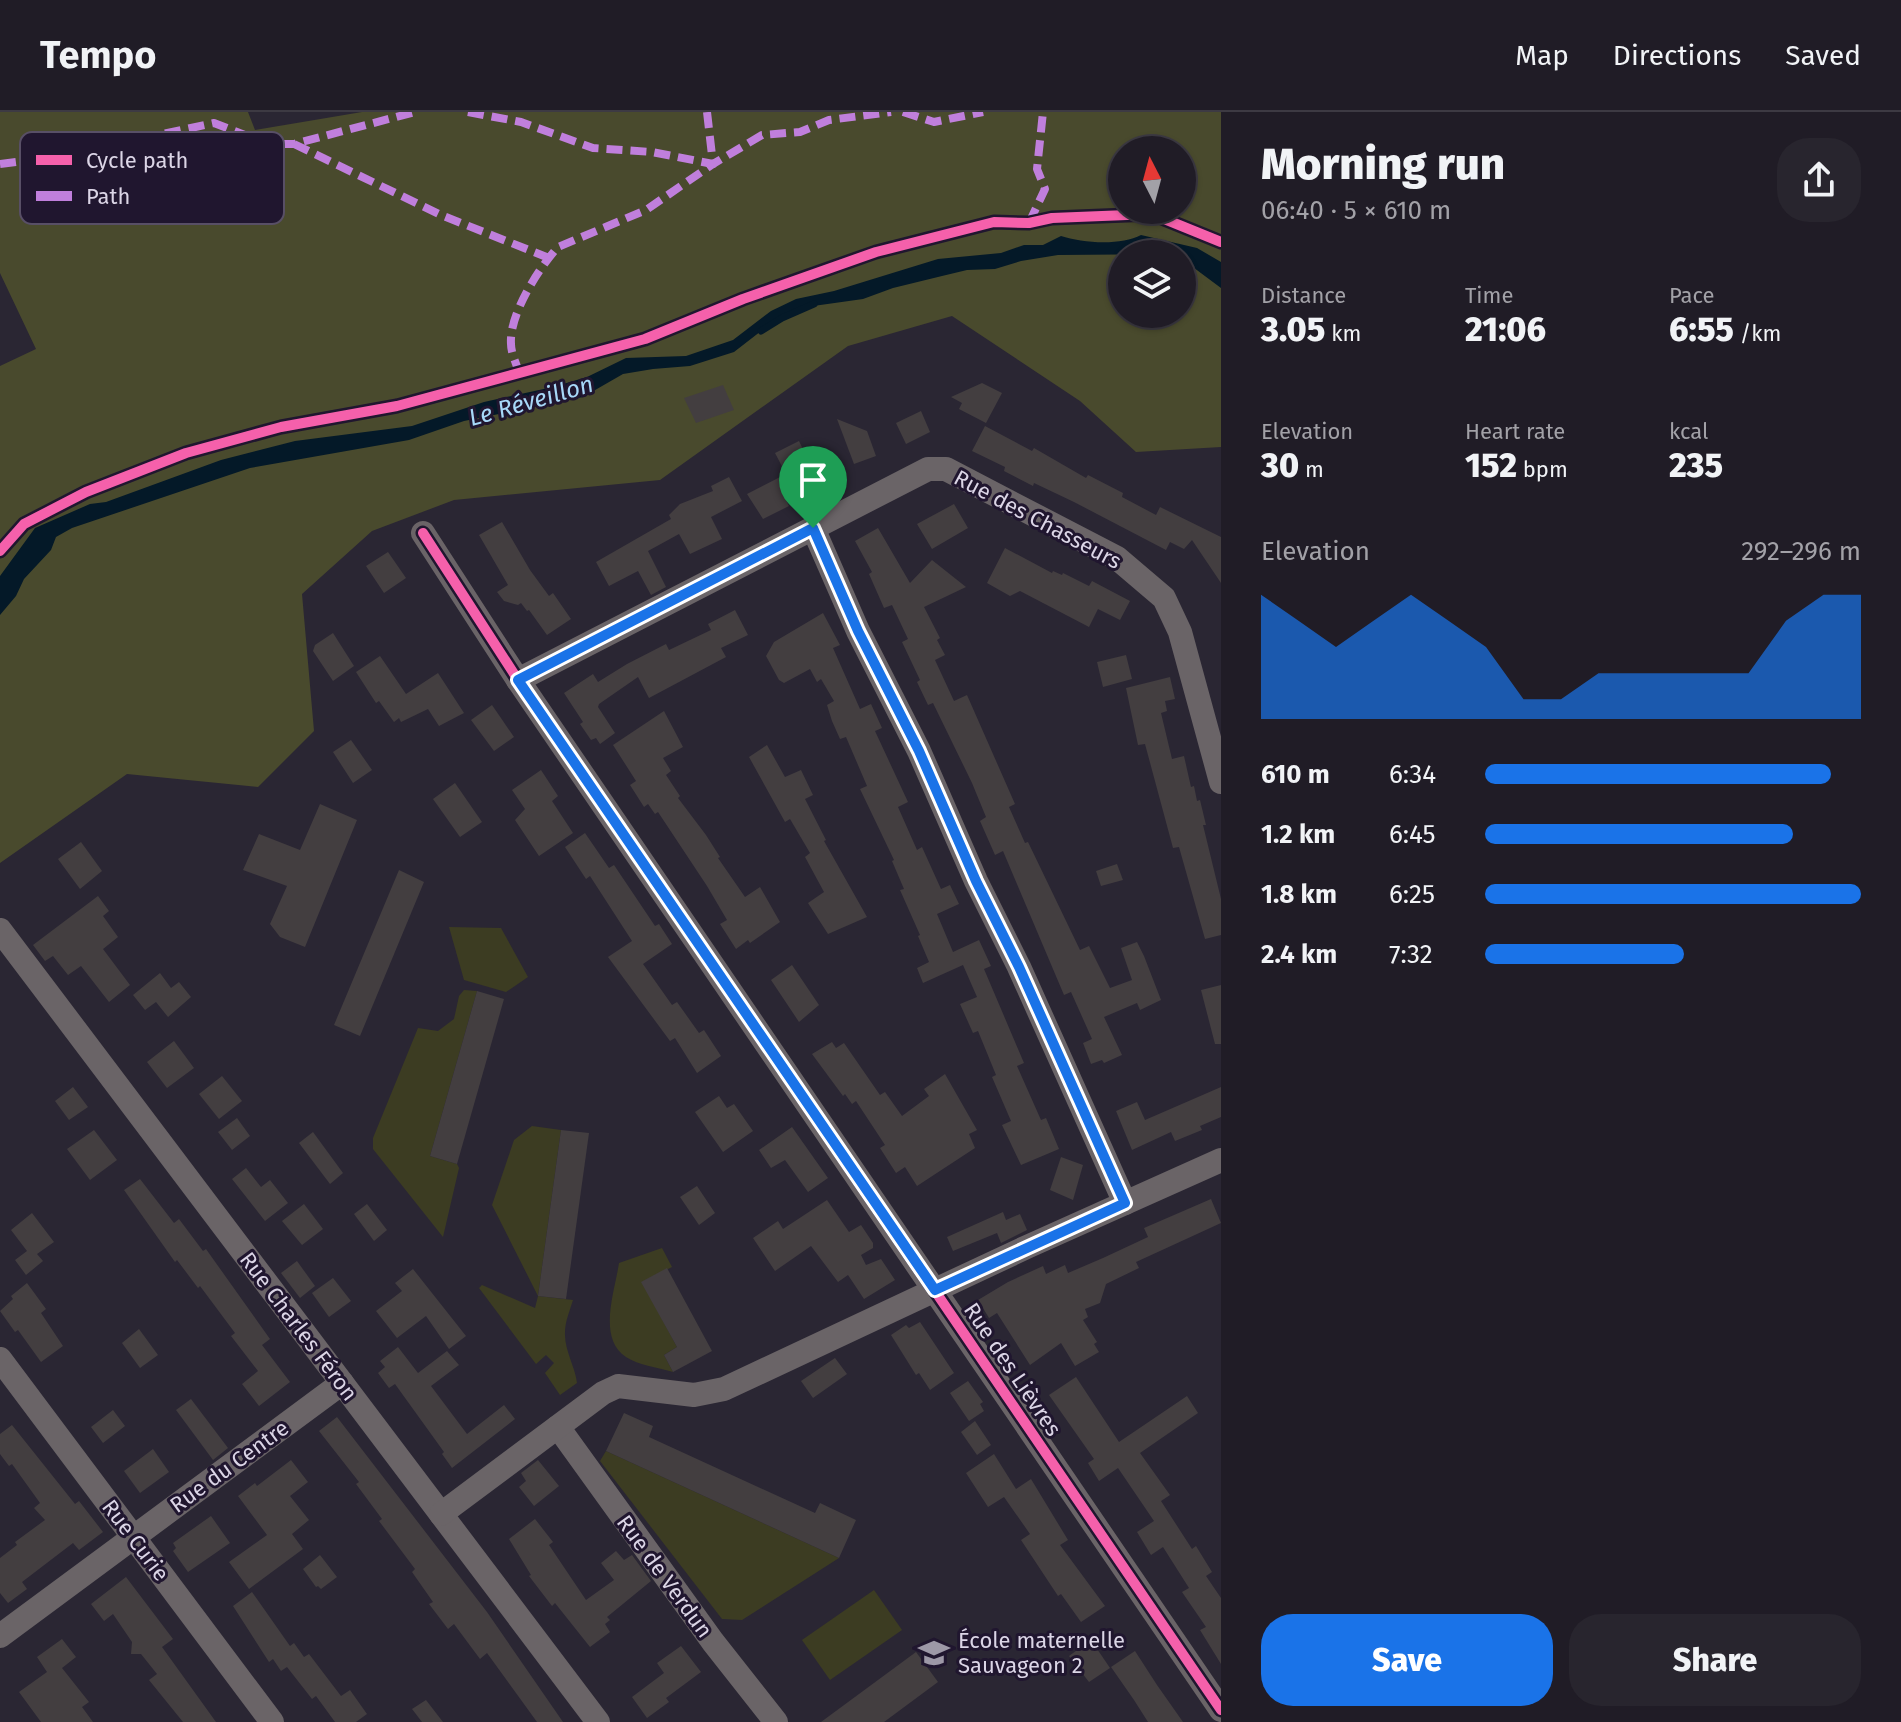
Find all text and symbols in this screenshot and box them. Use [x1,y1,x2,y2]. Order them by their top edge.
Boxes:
text: Tempo [40,32,156,78]
text: Map [1515,39,1569,72]
text: Directions [1613,39,1741,72]
text: Saved [1785,39,1861,72]
legend [20,132,284,224]
north arrow [1108,136,1196,224]
map controls [1108,136,1196,328]
text: Morning run [1261,138,1505,191]
button: share [1777,138,1861,222]
text: Cycle path [86,147,188,174]
text: Path [86,183,130,210]
text: 06:40 · 5 × 610 m [1261,195,1451,226]
button: layers [1108,240,1196,328]
text: Distance [1261,282,1346,309]
text: Time [1465,282,1513,309]
text: Pace [1669,282,1715,309]
text: 3.05 [1261,309,1325,350]
text: 21:06 [1465,309,1546,350]
text: 6:55 [1669,309,1734,350]
text: km [1325,320,1361,347]
text: /km [1734,320,1781,347]
water label: Le Réveillon [465,370,597,432]
text: Elevation [1261,418,1353,445]
text: Heart rate [1465,418,1565,445]
text: kcal [1669,418,1709,445]
text: 30 [1261,445,1299,486]
text: 152 [1465,445,1517,486]
text: 235 [1669,445,1723,486]
pin [779,446,847,528]
text: m [1299,456,1324,483]
text: bpm [1517,456,1568,483]
icon: arrive [791,458,835,502]
street label: Rue des Chasseurs [950,464,1126,575]
text: Elevation [1261,536,1370,567]
text: 292–296 m [1741,536,1861,567]
text: 610 m [1261,759,1330,790]
text: 6:34 [1389,759,1436,790]
text: 1.2 km [1261,819,1335,850]
text: 6:45 [1389,819,1436,850]
text: 1.8 km [1261,879,1337,910]
text: 6:25 [1389,879,1435,910]
text: 2.4 km [1261,939,1337,970]
text: 7:32 [1389,939,1433,970]
street label: Rue Charles Féron [234,1247,363,1406]
street label: Rue des Lièvres [958,1297,1067,1441]
street label: Rue du Centre [165,1414,294,1519]
street label: Rue Curie [96,1494,175,1587]
street label: Rue de Verdun [611,1510,718,1643]
button: Save [1261,1614,1553,1706]
button: Share [1569,1614,1861,1706]
place label: École maternelle Sauvageon 2 [958,1627,1125,1679]
school or university icon: École maternelle Sauvageon 2 [917,1636,951,1670]

